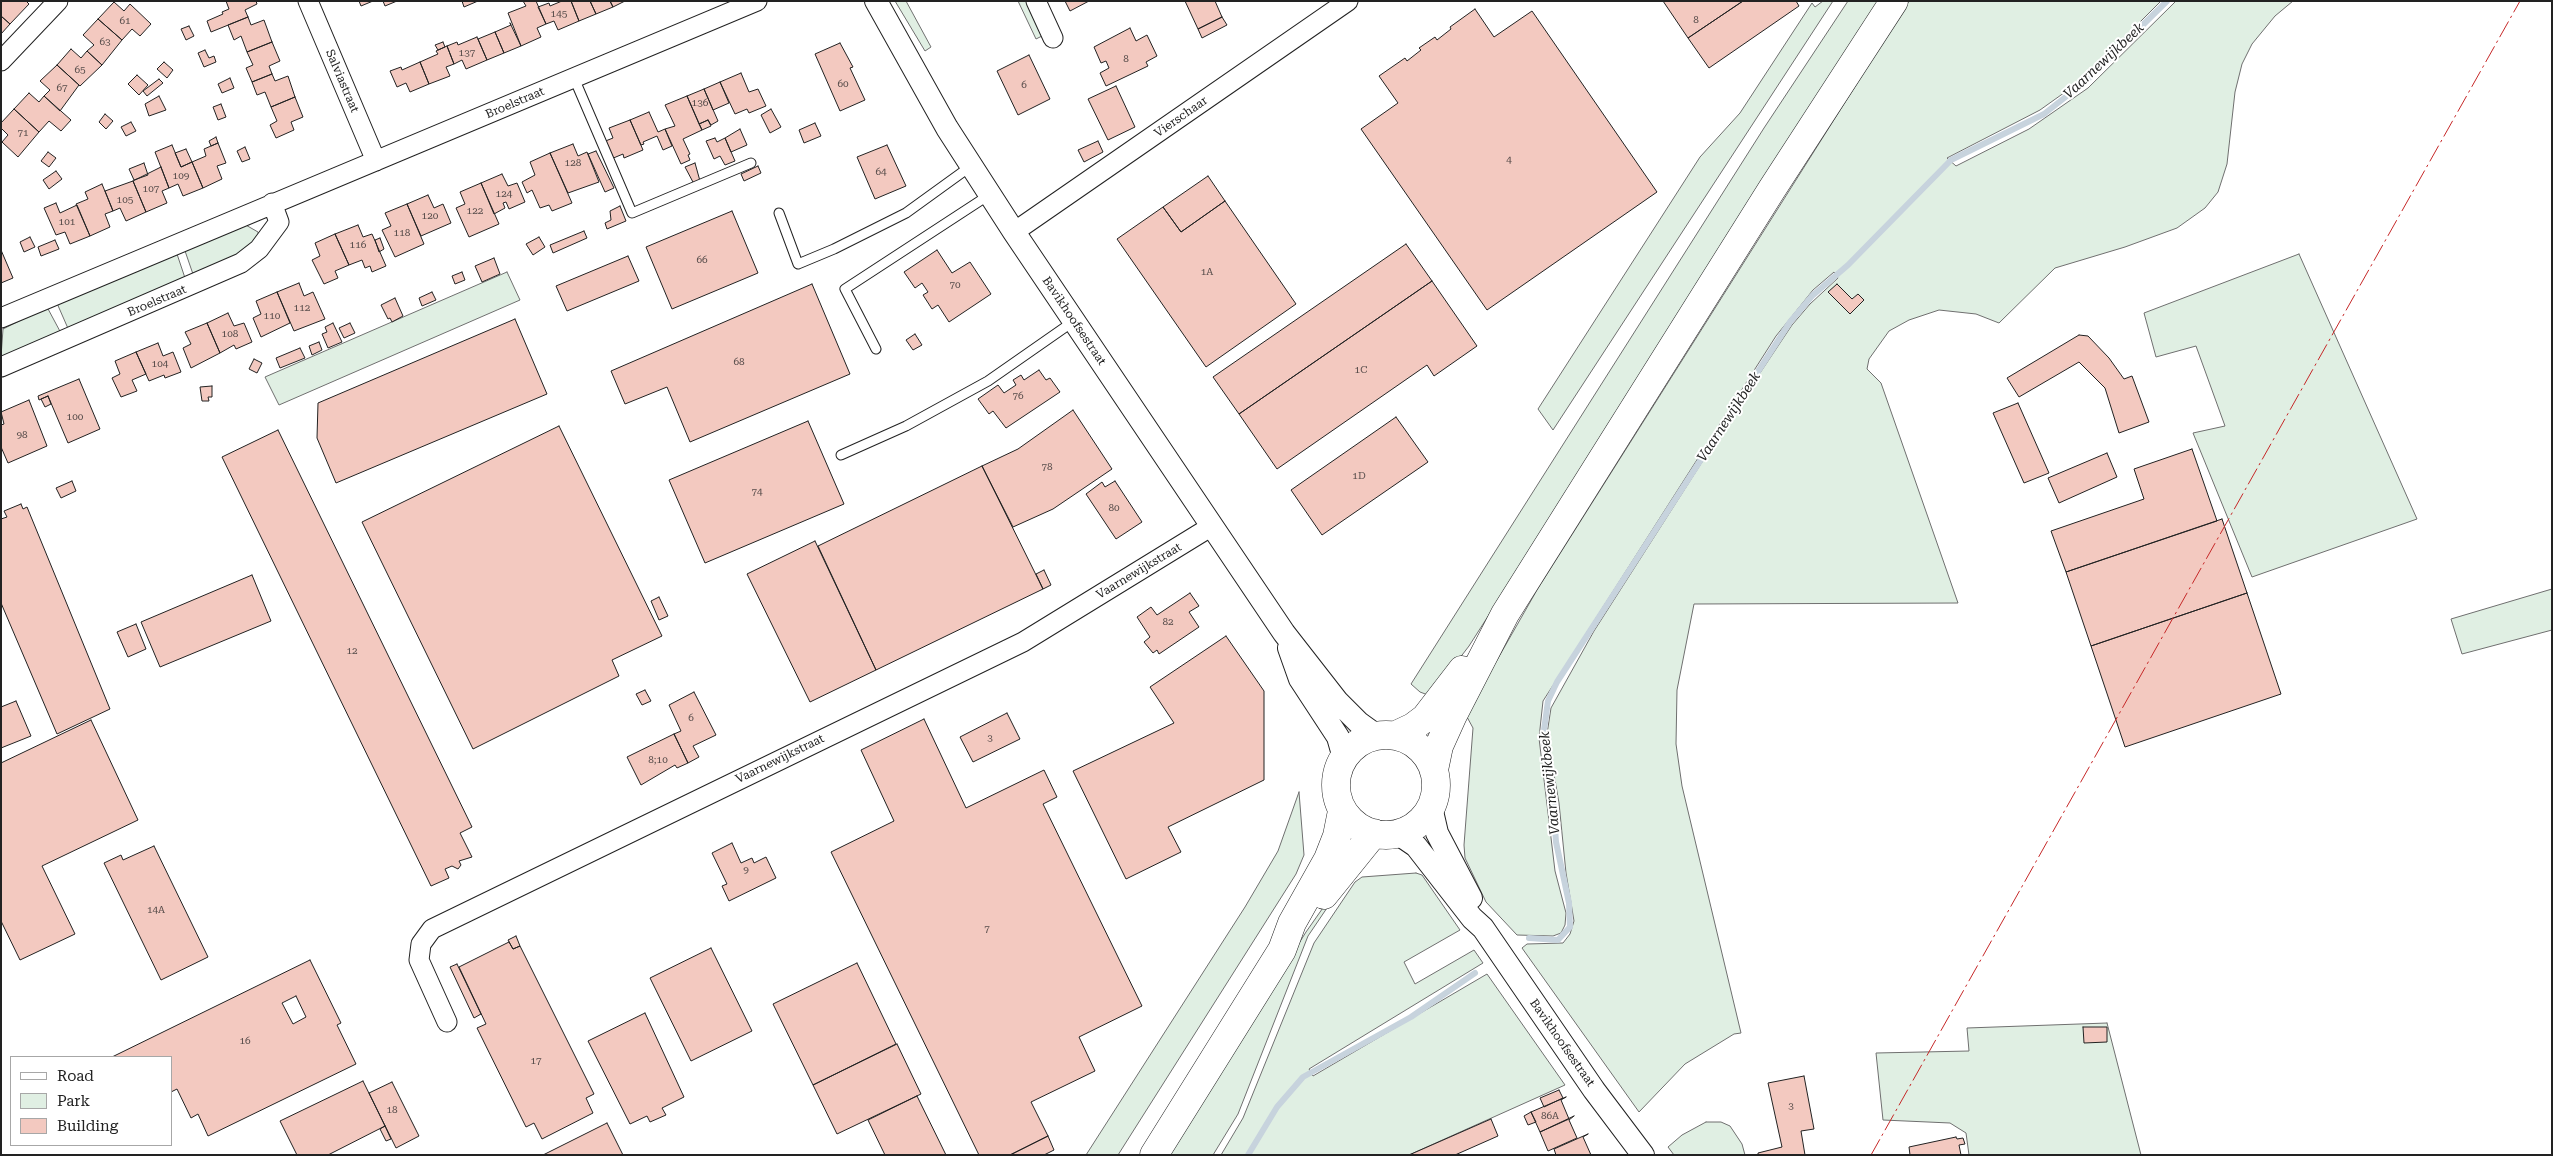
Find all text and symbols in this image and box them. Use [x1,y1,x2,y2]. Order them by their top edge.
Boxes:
house number: 145 [551,8,567,20]
house number: 8 [1693,14,1699,26]
house number: 61 [119,15,131,27]
water label: Vaarnewijkbeek [2060,19,2148,103]
house number: 63 [99,36,111,48]
street label: Salviastraat [322,47,362,115]
house number: 137 [459,47,475,59]
house number: 8 [1123,53,1129,65]
house number: 65 [74,64,86,76]
house number: 60 [837,78,849,90]
house number: 6 [1021,79,1027,91]
house number: 67 [56,82,68,94]
street label: Broelstraat [483,84,547,122]
street label: Vierschaar [1152,93,1210,141]
house number: 136 [692,97,708,109]
house number: 71 [17,127,29,139]
house number: 4 [1506,154,1512,166]
house number: 128 [565,157,581,169]
house number: 64 [875,166,887,178]
house number: 109 [173,170,189,182]
house number: 107 [143,183,159,195]
house number: 124 [496,188,512,200]
house number: 105 [117,194,133,206]
house number: 122 [467,205,483,217]
house number: 120 [422,210,438,222]
house number: 101 [59,216,75,228]
house number: 118 [394,227,410,239]
house number: 116 [350,239,366,251]
house number: 66 [696,254,708,266]
house number: 1A [1201,266,1213,278]
street label: Bavikhoofsestraat [1039,274,1109,368]
house number: 70 [949,279,961,291]
street label: Broelstraat [125,282,189,320]
house number: 112 [294,302,310,314]
house number: 110 [264,310,280,322]
house number: 108 [222,328,238,340]
house number: 68 [733,356,745,368]
house number: 104 [152,358,168,370]
house number: 1C [1355,364,1367,376]
water label: Vaarnewijkbeek [1694,369,1764,465]
house number: 76 [1012,390,1024,402]
house number: 100 [67,411,83,423]
house number: 98 [16,429,28,441]
house number: 78 [1041,461,1053,473]
house number: 1D [1352,470,1366,482]
house number: 74 [751,486,763,498]
house number: 80 [1108,502,1120,514]
street label: Vaarnewijkstraat [1094,540,1184,602]
house number: 82 [1162,616,1174,628]
house number: 12 [346,645,358,657]
house number: 6 [688,712,694,724]
water label: Vaarnewijkbeek [1536,730,1564,836]
street label: Vaarnewijkstraat [733,731,827,787]
house number: 3 [987,732,993,744]
house number: 8;10 [648,754,668,766]
house number: 9 [743,864,749,876]
house number: 14A [147,904,165,916]
house number: 7 [984,923,990,935]
street label: Bavikhoofsestraat [1526,996,1598,1090]
house number: 16 [239,1035,251,1047]
house number: 17 [530,1055,542,1067]
legend [10,1056,172,1146]
text: Road [57,1067,94,1085]
text: Park [57,1092,90,1110]
house number: 3 [1788,1100,1794,1112]
house number: 18 [386,1104,398,1116]
house number: 86A [1541,1110,1559,1122]
text: Building [57,1117,118,1135]

